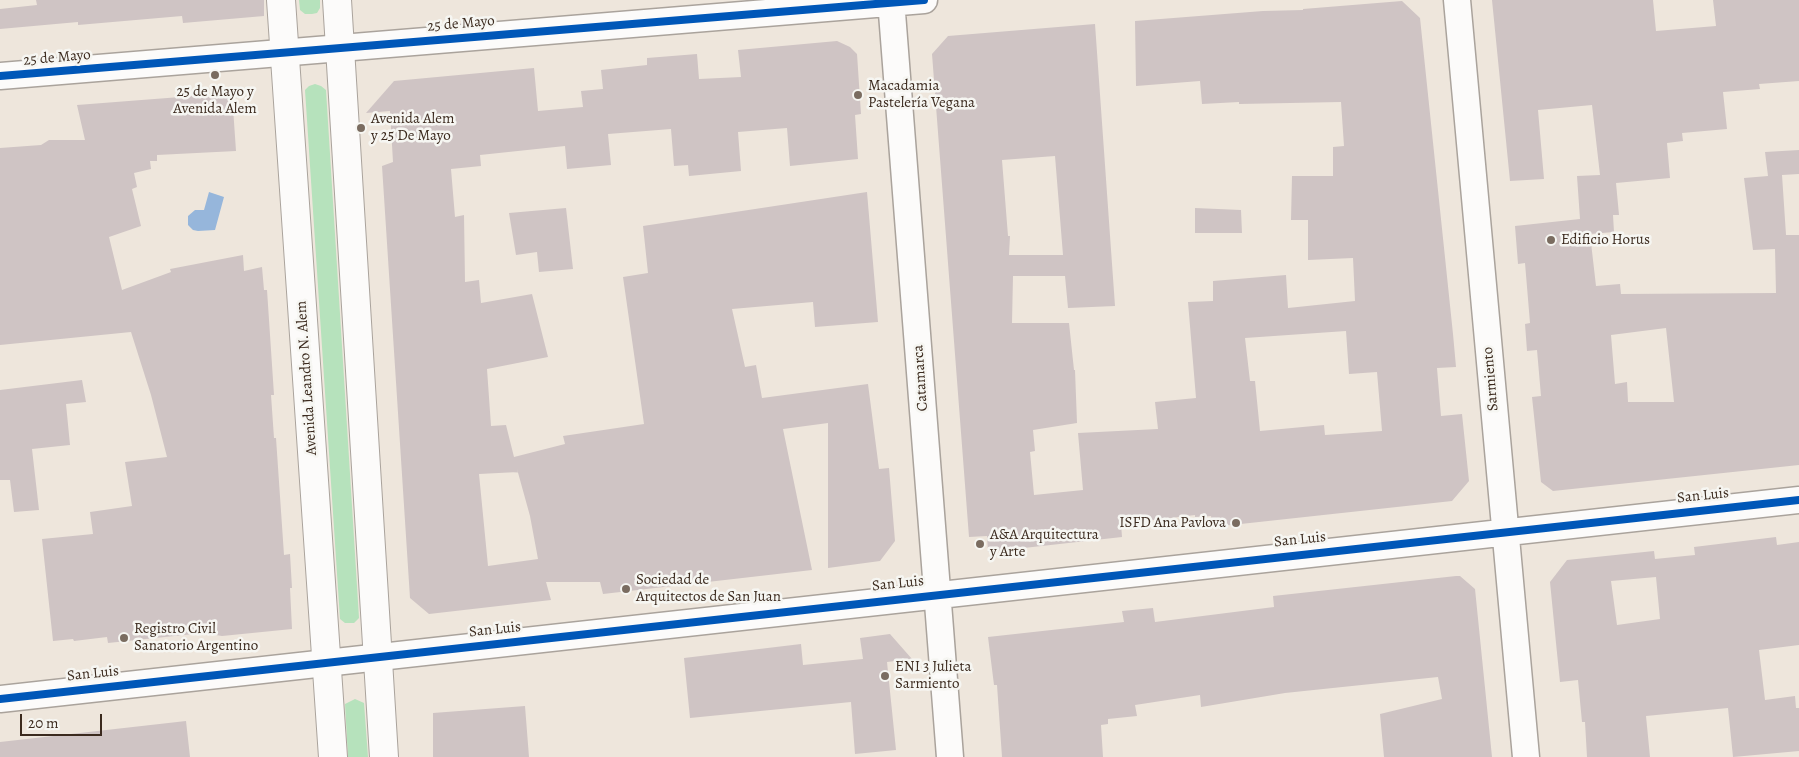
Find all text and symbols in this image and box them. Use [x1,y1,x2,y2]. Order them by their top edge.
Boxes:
street label: 25 de Mayo [427,12,495,36]
street label: 25 de Mayo [23,46,91,70]
marker: 25 de Mayo y Avenida Alem [209,69,221,81]
place label: Macadamia Pastelería Vegana [868,77,975,112]
place label: 25 de Mayo y Avenida Alem [173,83,257,118]
marker: Macadamia Pastelería Vegana [852,89,864,101]
place label: Avenida Alem y 25 De Mayo [371,110,454,145]
marker: Avenida Alem y 25 De Mayo [355,122,367,134]
place label: Edificio Horus [1561,231,1650,249]
marker: Edificio Horus [1545,234,1557,246]
street label: Avenida Leandro N. Alem [293,300,321,456]
street label: Catamarca [910,344,932,412]
street label: Sarmiento [1479,346,1503,412]
street label: San Luis [1676,484,1730,508]
place label: ISFD Ana Pavlova [1119,514,1226,532]
marker: ISFD Ana Pavlova [1230,517,1242,529]
place label: A&A Arquitectura y Arte [990,526,1099,561]
street label: San Luis [1273,528,1327,552]
marker: A&A Arquitectura y Arte [974,538,986,550]
place label: Sociedad de Arquitectos de San Juan [636,571,781,606]
street label: San Luis [871,572,925,596]
marker: Sociedad de Arquitectos de San Juan [620,583,632,595]
street label: San Luis [468,618,522,642]
place label: Registro Civil Sanatorio Argentino [134,620,258,655]
marker: Registro Civil Sanatorio Argentino [118,632,130,644]
place label: ENI 3 Julieta Sarmiento [895,658,971,693]
street label: San Luis [66,662,120,686]
marker: ENI 3 Julieta Sarmiento [879,670,891,682]
scale bar [22,704,105,736]
text: 20 m [28,713,59,733]

